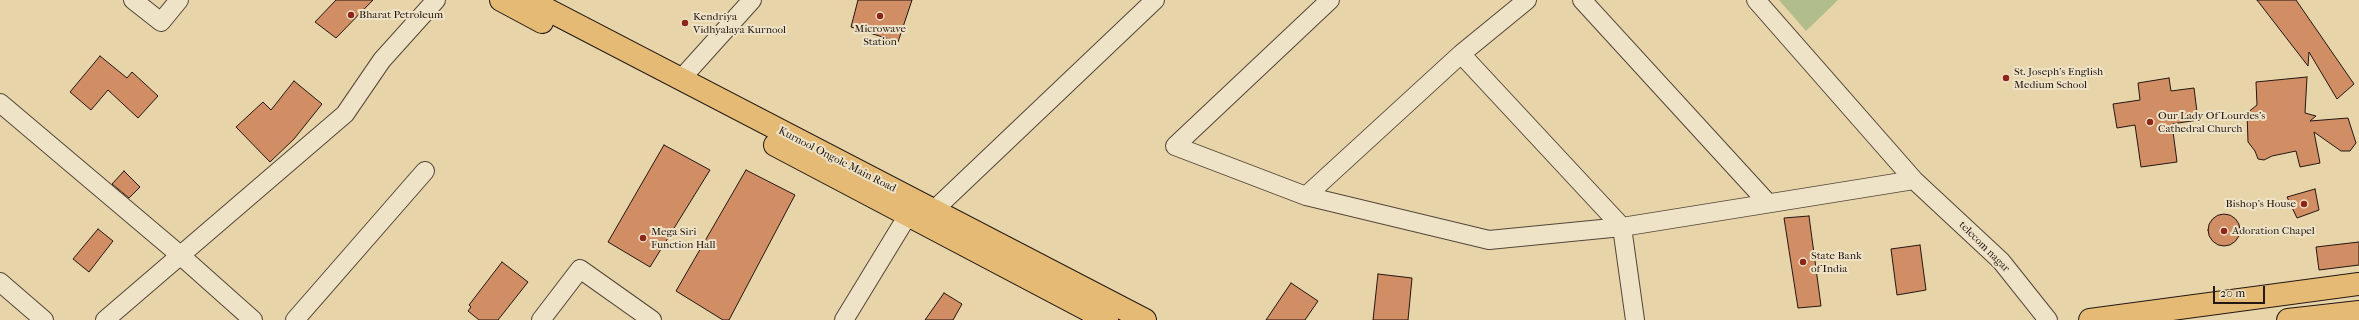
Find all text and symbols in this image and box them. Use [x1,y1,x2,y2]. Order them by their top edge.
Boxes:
place label: Bharat Petroleum [359,8,443,22]
marker: Bharat Petroleum [346,10,356,20]
place label: Kendriya Vidhyalaya Kurnool [693,10,786,36]
marker: Microwave Station [875,11,885,21]
marker: Kendriya Vidhyalaya Kurnool [680,18,690,28]
place label: Microwave Station [854,22,906,48]
place label: St. Joseph's English Medium School [2014,65,2103,91]
marker: St. Joseph's English Medium School [2001,73,2011,83]
place label: Our Lady Of Lourdes's Cathedral Church [2158,109,2265,135]
marker: Our Lady Of Lourdes's Cathedral Church [2145,117,2155,127]
street label: Kurnool Ongole Main Road [776,125,898,195]
place label: Bishop's House [2225,197,2296,211]
marker: Bishop's House [2299,199,2309,209]
street label: telecom nagar [1956,219,2012,275]
place label: Adoration Chapel [2232,224,2315,238]
place label: Mega Siri Function Hall [651,225,716,251]
marker: Adoration Chapel [2219,226,2229,236]
marker: Mega Siri Function Hall [638,233,648,243]
place label: State Bank of India [1811,249,1862,275]
marker: State Bank of India [1798,257,1808,267]
scale bar [2215,278,2267,304]
text: 20 m [2220,286,2245,300]

